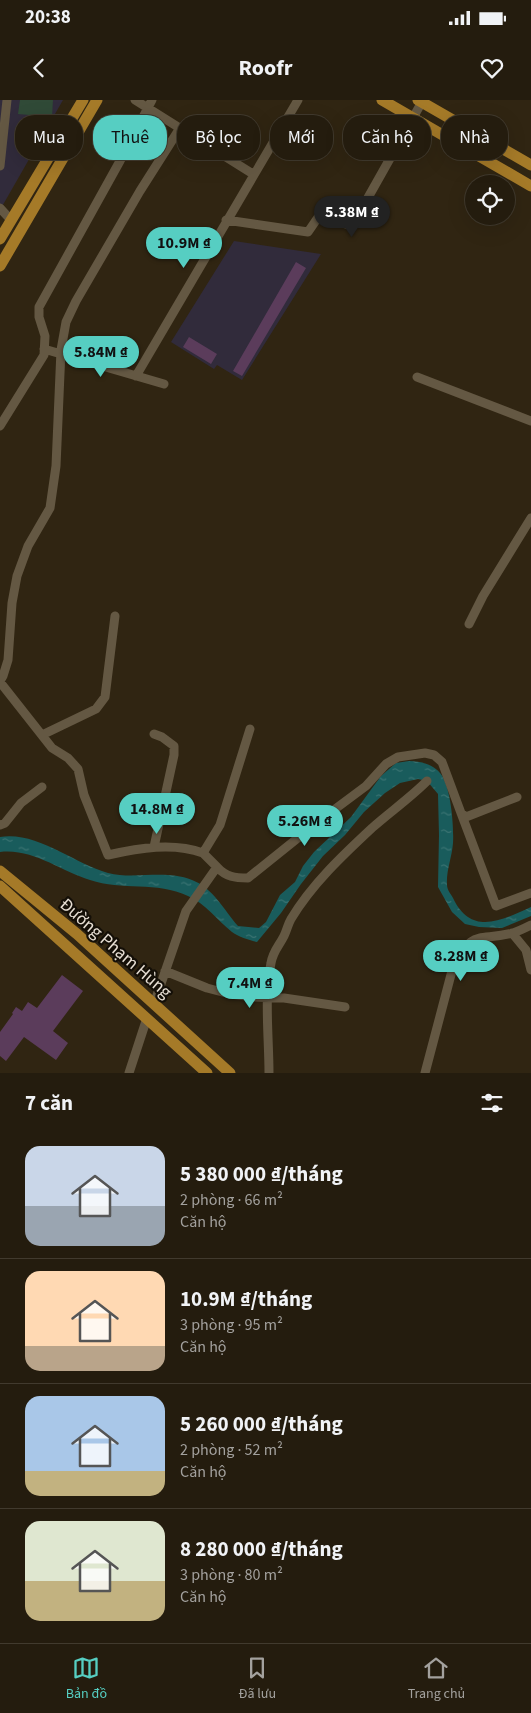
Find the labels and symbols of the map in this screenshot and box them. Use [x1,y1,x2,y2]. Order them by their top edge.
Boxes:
pin: 5.38M ₫ [306,196,398,238]
pin: 10.9M ₫ [138,226,230,269]
pin: 5.84M ₫ [55,336,147,378]
pin: 14.8M ₫ [111,792,203,835]
pin: 5.26M ₫ [259,804,351,847]
street label: Đường Phạm Hùng [54,893,177,1004]
pin: 8.28M ₫ [415,940,507,982]
pin: 7.4M ₫ [209,966,291,1009]

